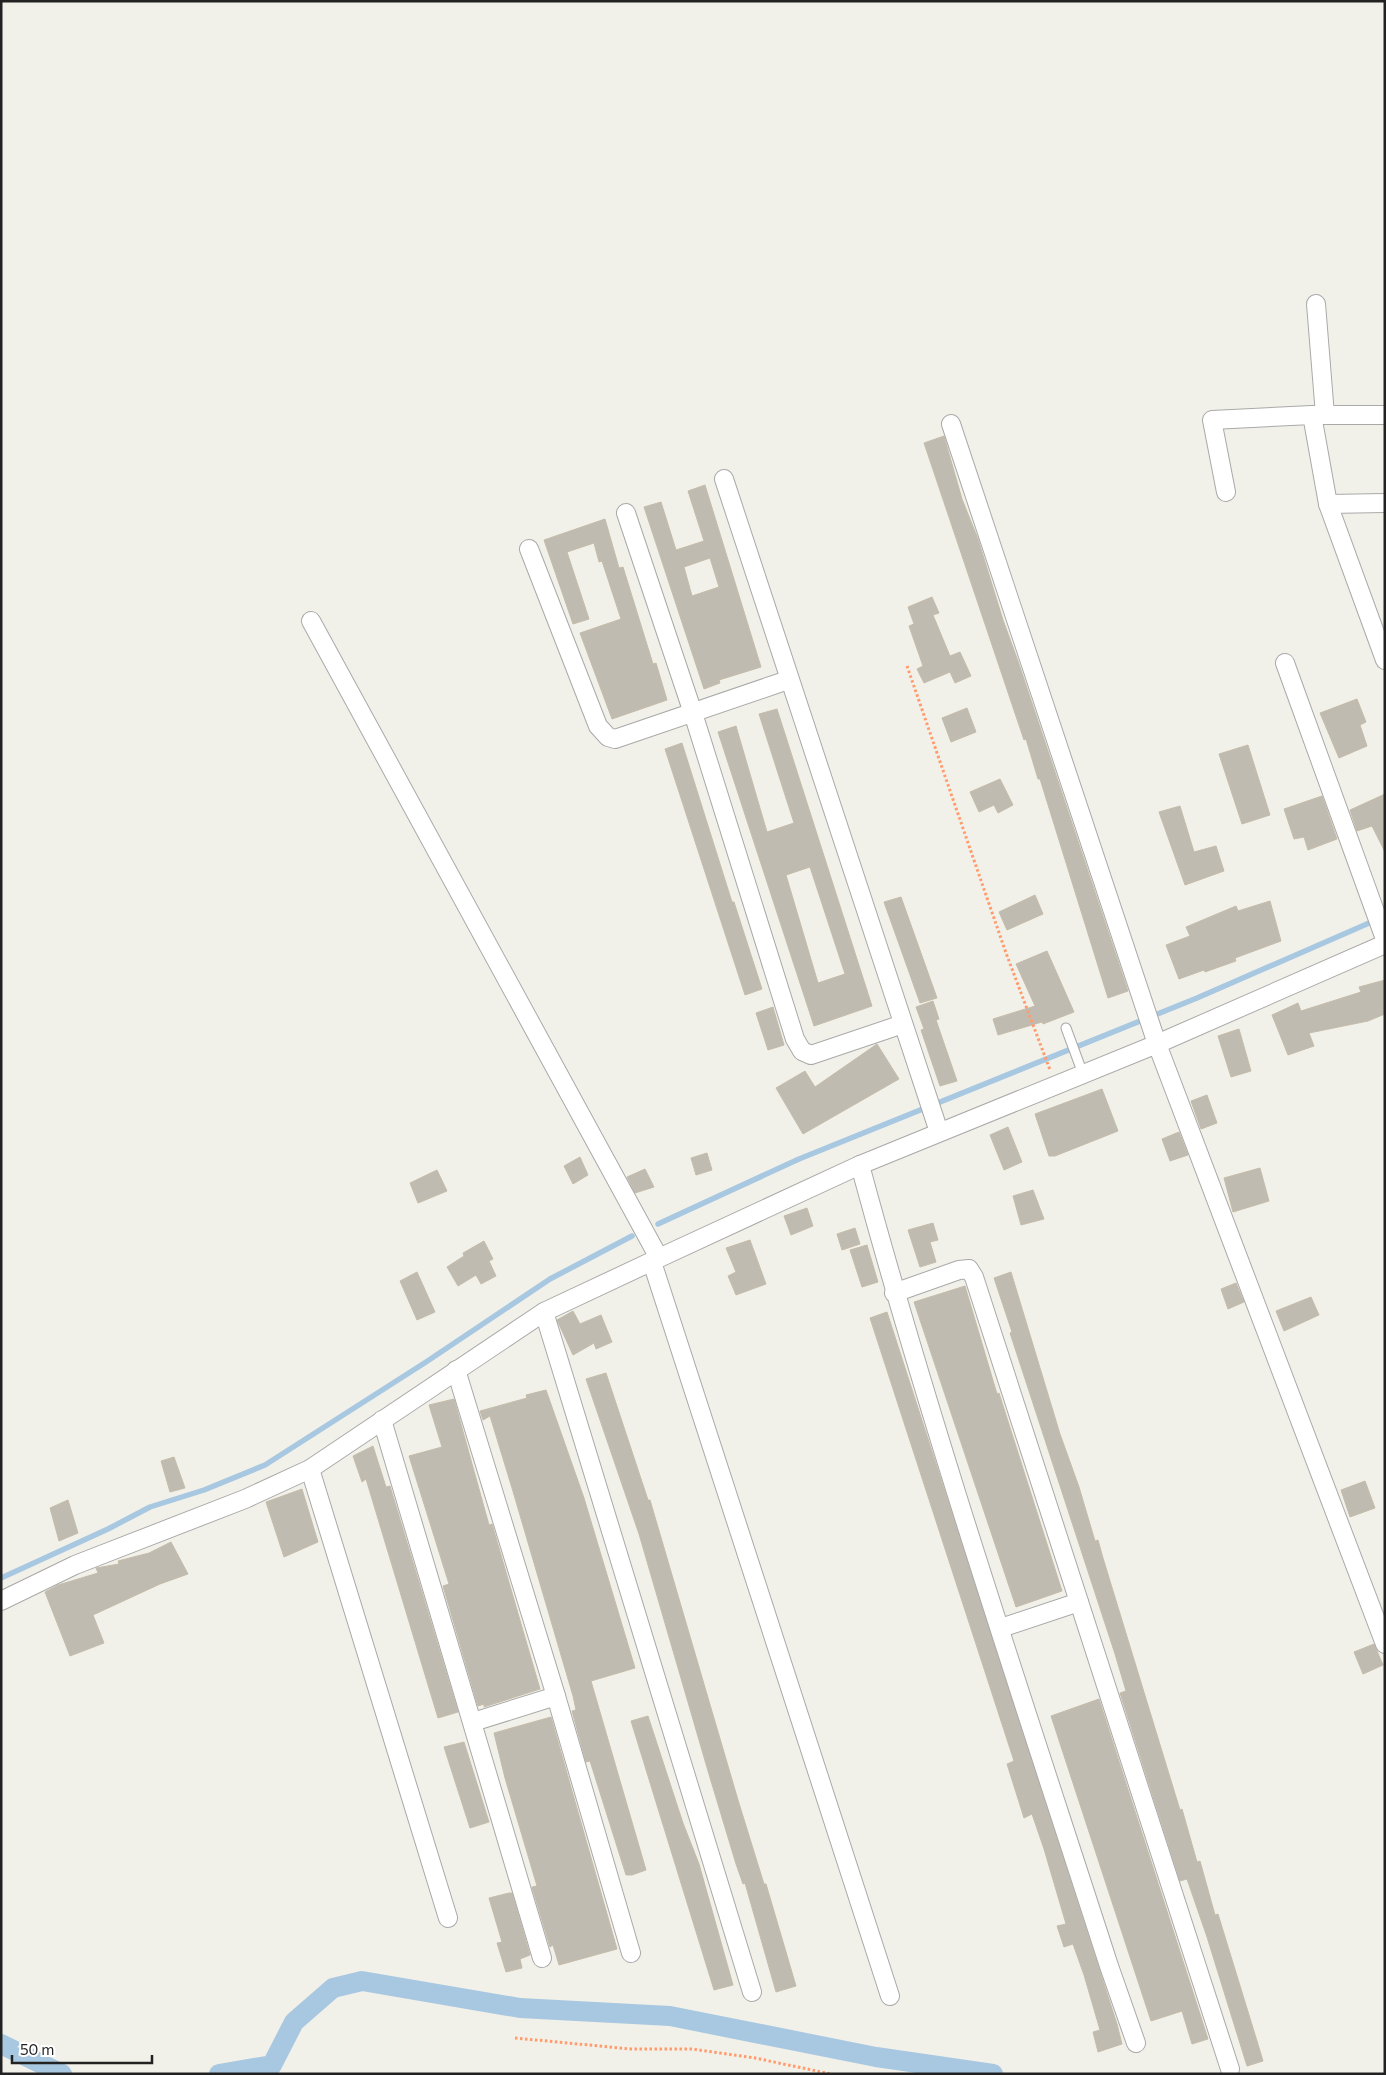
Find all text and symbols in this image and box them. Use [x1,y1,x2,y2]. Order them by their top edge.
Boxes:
scale bar [12,2032,152,2064]
text: 50 m [20,2040,54,2058]

